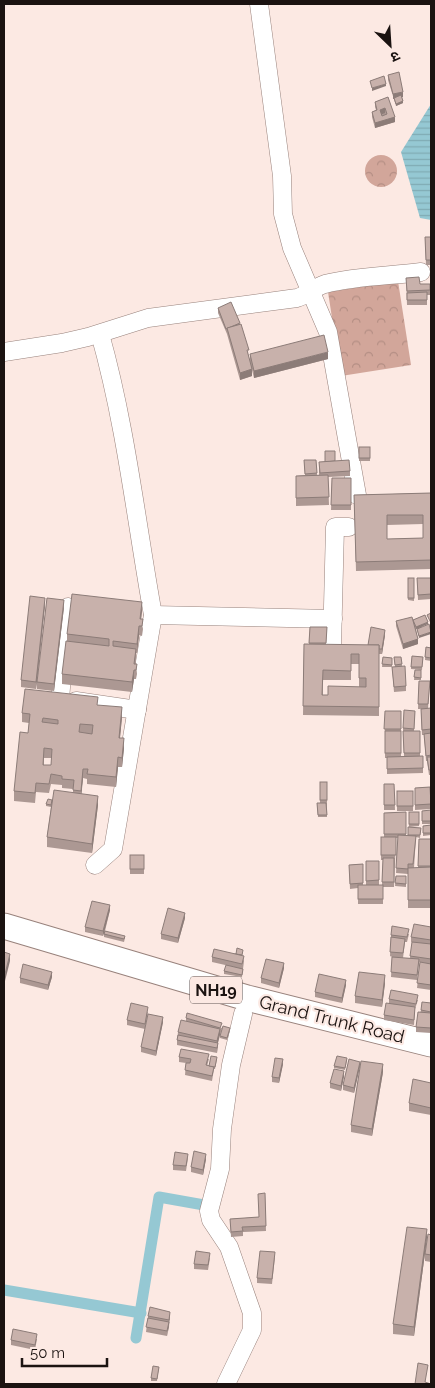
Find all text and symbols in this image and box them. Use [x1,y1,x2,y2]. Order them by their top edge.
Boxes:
north arrow [365,20,415,70]
text: उ [388,48,403,66]
road number: NH19 [190,976,242,1004]
street label: Grand Trunk Road [257,991,407,1047]
scale bar [22,1336,108,1368]
text: 50 m [30,1344,65,1362]

